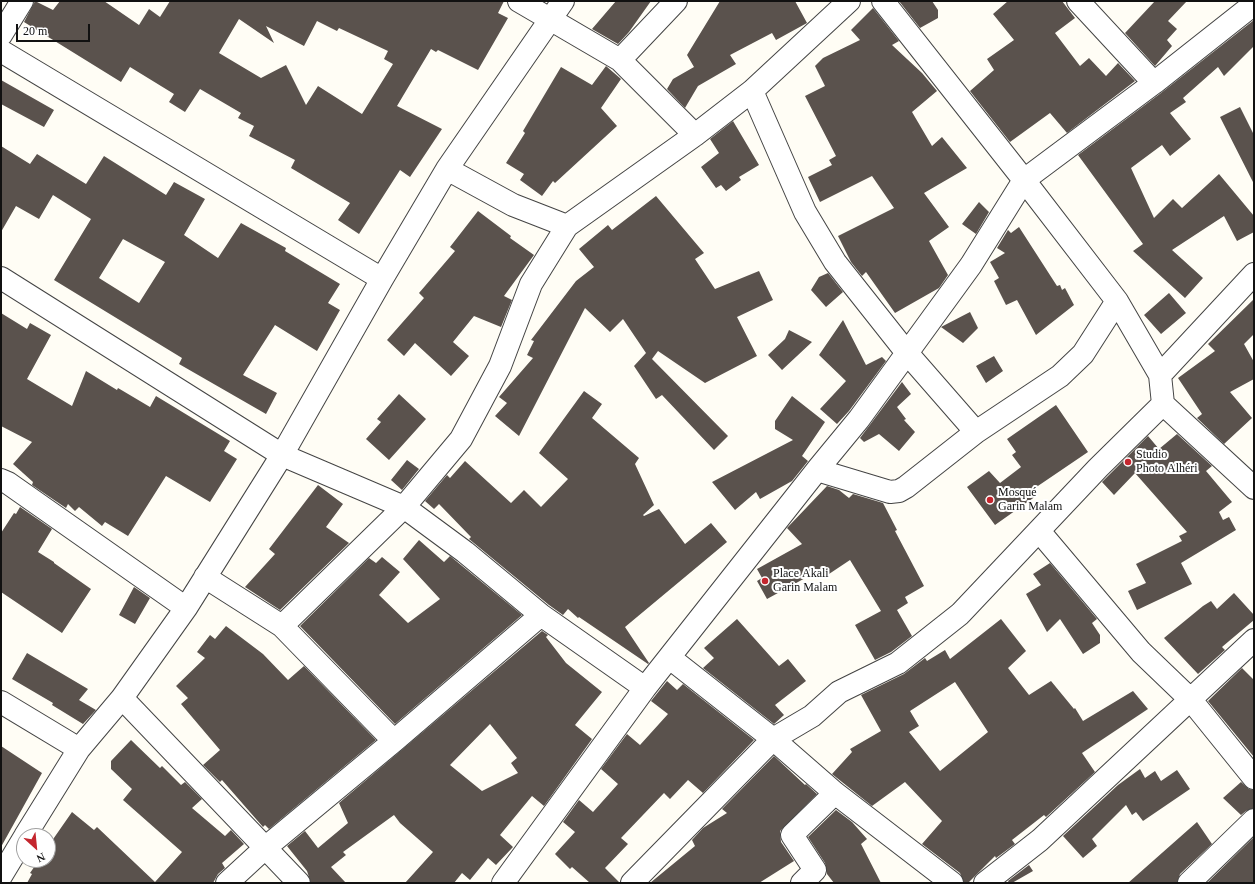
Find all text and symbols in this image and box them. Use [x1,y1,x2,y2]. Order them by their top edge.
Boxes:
scale bar [18,16,92,42]
text: 20 m [23,24,47,38]
place label: Studio Photo Alhéri [1136,448,1198,476]
marker: Studio Photo Alhéri [1123,457,1133,467]
place label: Mosqué Garin Malam [998,486,1062,514]
marker: Mosqué Garin Malam [985,495,995,505]
place label: Place Akali Garin Malam [773,567,837,595]
marker: Place Akali Garin Malam [760,576,770,586]
north arrow [16,828,56,868]
text: N [35,851,47,865]

